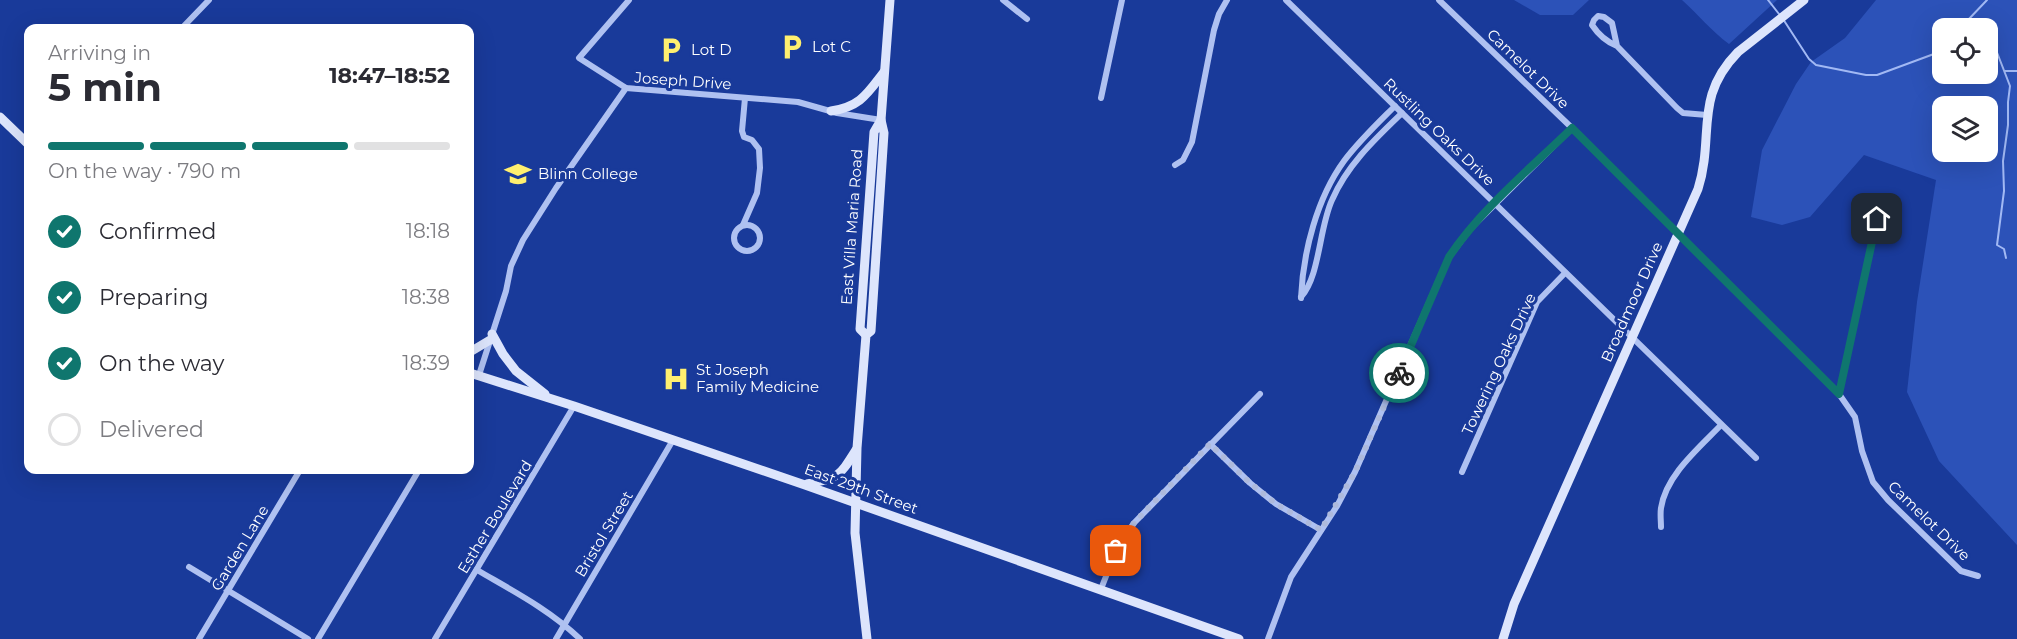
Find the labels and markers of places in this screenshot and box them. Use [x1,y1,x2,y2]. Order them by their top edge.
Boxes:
parking icon: Lot C [777,32,807,62]
parking icon: Lot D [656,35,686,65]
place label: Lot C [812,37,851,56]
place label: Lot D [691,40,732,59]
school or university icon: Blinn College [503,159,533,189]
place label: Blinn College [538,164,638,183]
pin [1851,193,1902,244]
place label: St Joseph Family Medicine [696,360,819,396]
hospital icon: St Joseph Family Medicine [661,364,691,394]
pin [1090,525,1141,576]

